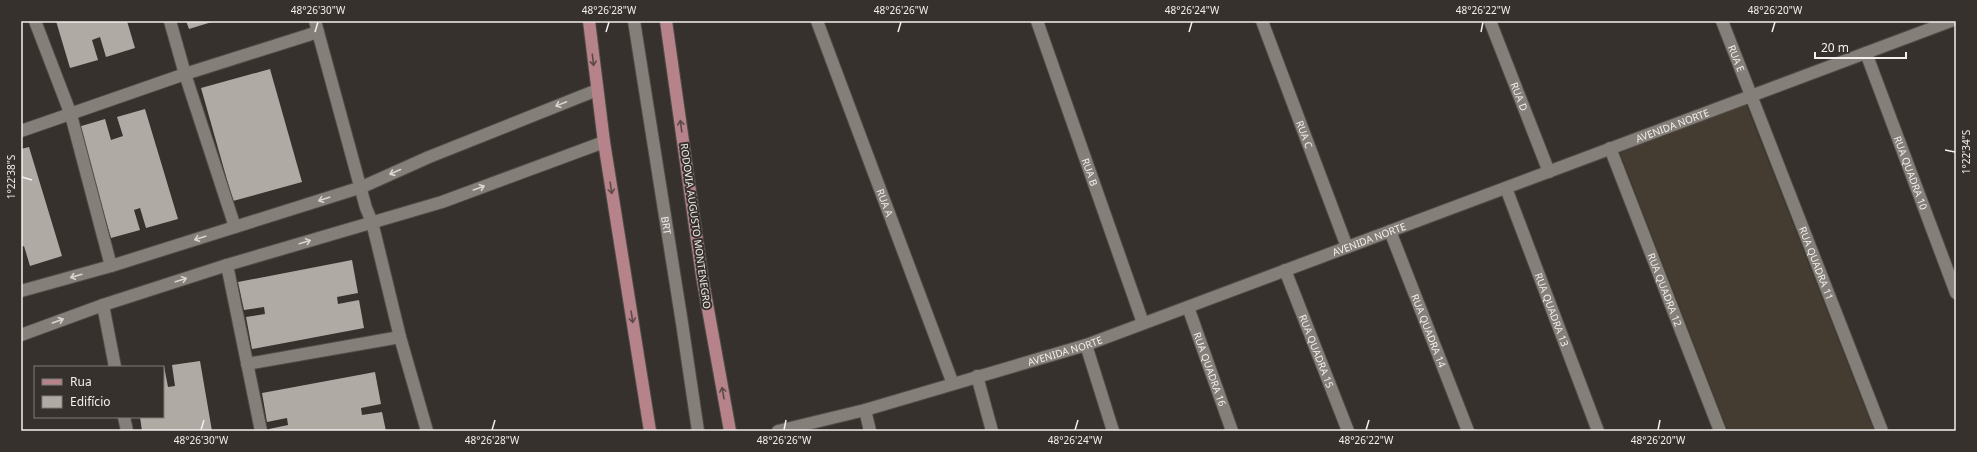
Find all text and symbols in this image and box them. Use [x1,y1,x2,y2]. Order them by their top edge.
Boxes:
text: 48°26'30"W [291,3,346,17]
text: 48°26'28"W [582,3,637,17]
text: 48°26'26"W [874,3,929,17]
text: 48°26'24"W [1165,3,1220,17]
text: 48°26'22"W [1456,3,1511,17]
text: 48°26'20"W [1748,3,1803,17]
scale bar [1815,34,1906,60]
text: 20 m [1821,39,1849,56]
street label: RUA E [1725,43,1748,74]
one-way arrow [590,53,597,66]
street label: RUA D [1508,80,1531,113]
one-way arrow [555,101,567,109]
street label: AVENIDA NORTE [1634,105,1711,146]
street label: RUA C [1293,118,1316,151]
one-way arrow [677,120,685,133]
text: 1°22'34"S [1959,129,1973,174]
street label: RUA QUADRA 10 [1891,134,1931,212]
street label: RODOVIA AUGUSTO MONTENEGRO [677,142,715,310]
text: 1°22'38"S [4,154,18,199]
street label: RUA B [1079,156,1101,188]
one-way arrow [390,169,402,176]
one-way arrow [607,182,615,195]
one-way arrow [472,184,484,192]
street label: RUA A [873,187,897,219]
one-way arrow [318,196,331,203]
street label: BRT [658,215,675,236]
street label: AVENIDA NORTE [1330,219,1408,259]
street label: RUA QUADRA 11 [1796,224,1837,302]
one-way arrow [194,235,207,242]
one-way arrow [298,238,311,245]
street label: RUA QUADRA 12 [1644,251,1686,329]
street label: RUA QUADRA 13 [1532,271,1572,349]
one-way arrow [70,273,83,280]
one-way arrow [174,276,187,283]
street label: RUA QUADRA 14 [1408,292,1450,370]
one-way arrow [628,310,636,323]
street label: RUA QUADRA 15 [1296,312,1338,390]
one-way arrow [51,317,63,325]
street label: RUA QUADRA 16 [1190,330,1230,408]
street label: AVENIDA NORTE [1026,333,1104,369]
legend [34,366,164,418]
text: Rua [70,373,92,390]
one-way arrow [719,386,727,399]
text: Edifício [70,393,111,410]
text: 48°26'30"W [174,433,229,447]
text: 48°26'28"W [465,433,520,447]
text: 48°26'26"W [757,433,812,447]
text: 48°26'24"W [1048,433,1103,447]
text: 48°26'22"W [1339,433,1394,447]
text: 48°26'20"W [1631,433,1686,447]

